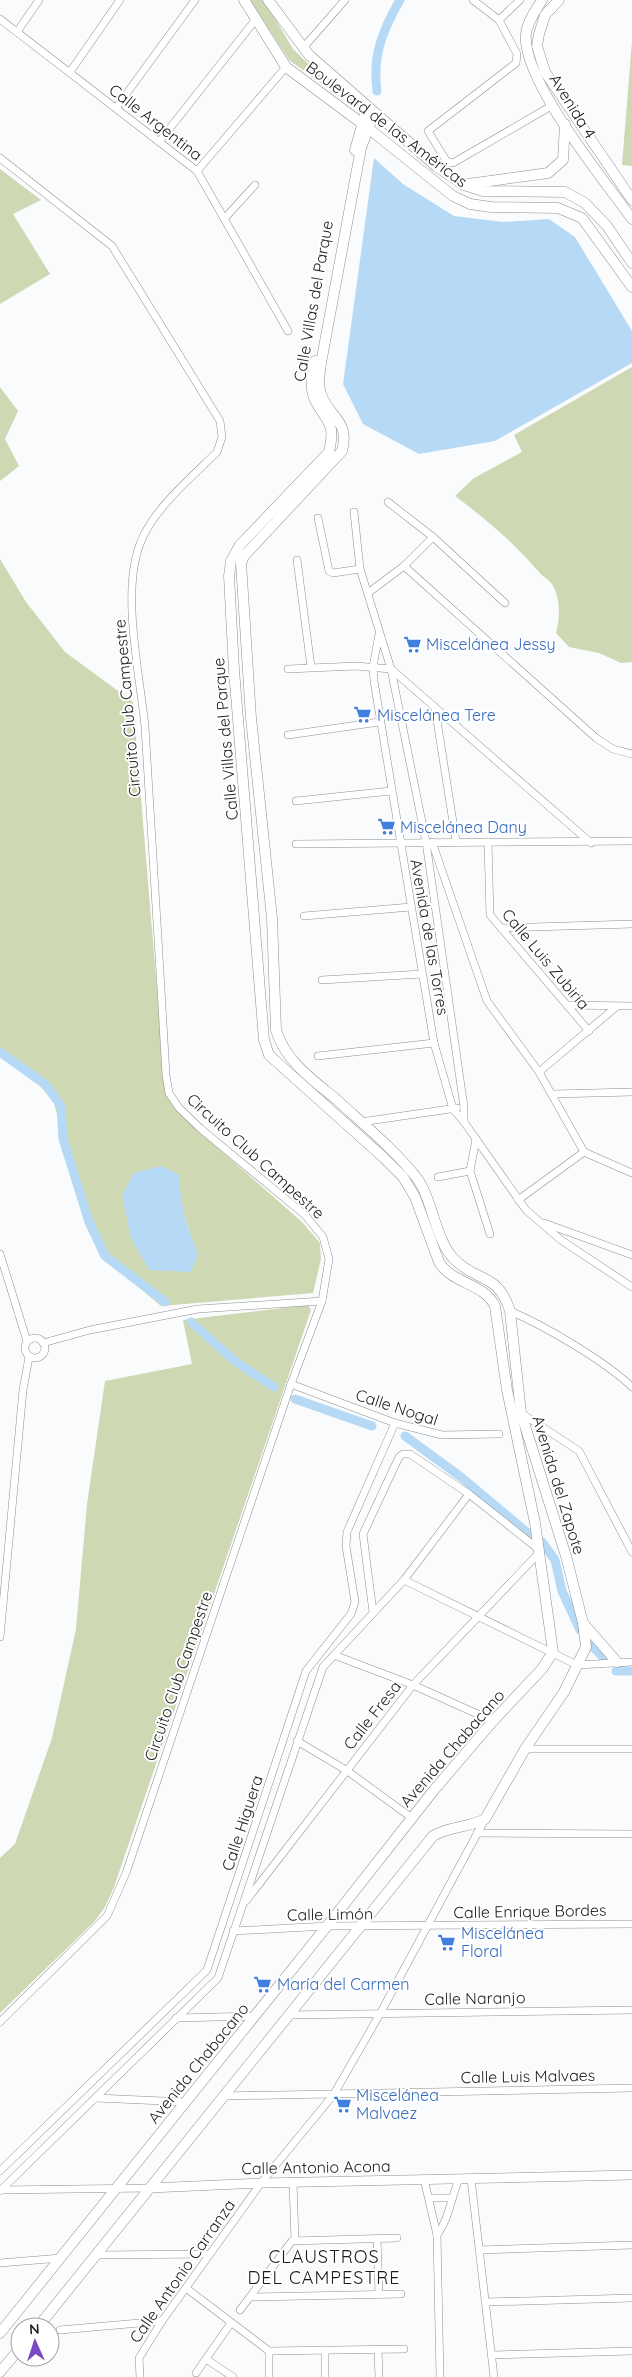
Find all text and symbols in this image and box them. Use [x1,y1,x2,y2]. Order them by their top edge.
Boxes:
street label: Boulevard de las Américas [302,57,472,191]
street label: Avenida 4 [545,70,601,142]
street label: Calle Argentina [105,79,207,165]
street label: Calle Villas del Parque [289,219,337,383]
street label: Circuito Club Campestre [109,618,145,798]
supermarket icon: Miscelánea Jessy [402,634,422,654]
place label: Miscelánea Jessy [426,634,556,654]
street label: Calle Villas del Parque [208,657,242,821]
supermarket icon: Miscelánea Tere [353,705,373,725]
place label: Miscelánea Tere [377,705,496,725]
supermarket icon: Miscelánea Dany [376,817,396,837]
place label: Miscelánea Dany [400,817,527,837]
street label: Avenida de las Torres [406,857,454,1017]
street label: Calle Luis Zubiria [498,905,594,1013]
street label: Circuito Club Campestre [183,1089,329,1223]
street label: Calle Nogal [353,1384,441,1430]
street label: Avenida del Zapote [528,1413,590,1557]
street label: Circuito Club Campestre [140,1588,216,1764]
street label: Calle Fresa [339,1677,405,1753]
street label: Avenida Chabacano [395,1685,509,1811]
street label: Calle Higuera [217,1773,267,1873]
street label: Calle Enrique Bordes [453,1900,607,1922]
street label: Calle Limón [287,1903,373,1925]
place label: Miscelánea Floral [461,1923,544,1961]
supermarket icon: Miscelánea Floral [437,1932,457,1952]
supermarket icon: María del Carmen [253,1974,273,1994]
place label: María del Carmen [277,1974,410,1994]
street label: Calle Naranjo [424,1987,526,2009]
street label: Avenida Chabacano [143,1999,253,2127]
street label: Calle Luis Malvaes [461,2065,595,2087]
place label: Miscelánea Malvaez [356,2085,439,2123]
supermarket icon: Miscelánea Malvaez [332,2094,352,2114]
street label: Calle Antonio Acona [241,2156,391,2178]
street label: Calle Antonio Carranza [125,2195,239,2347]
district label: CLAUSTROS DEL CAMPESTRE [247,2245,401,2289]
north arrow [10,2317,60,2367]
text: N [29,2320,40,2338]

